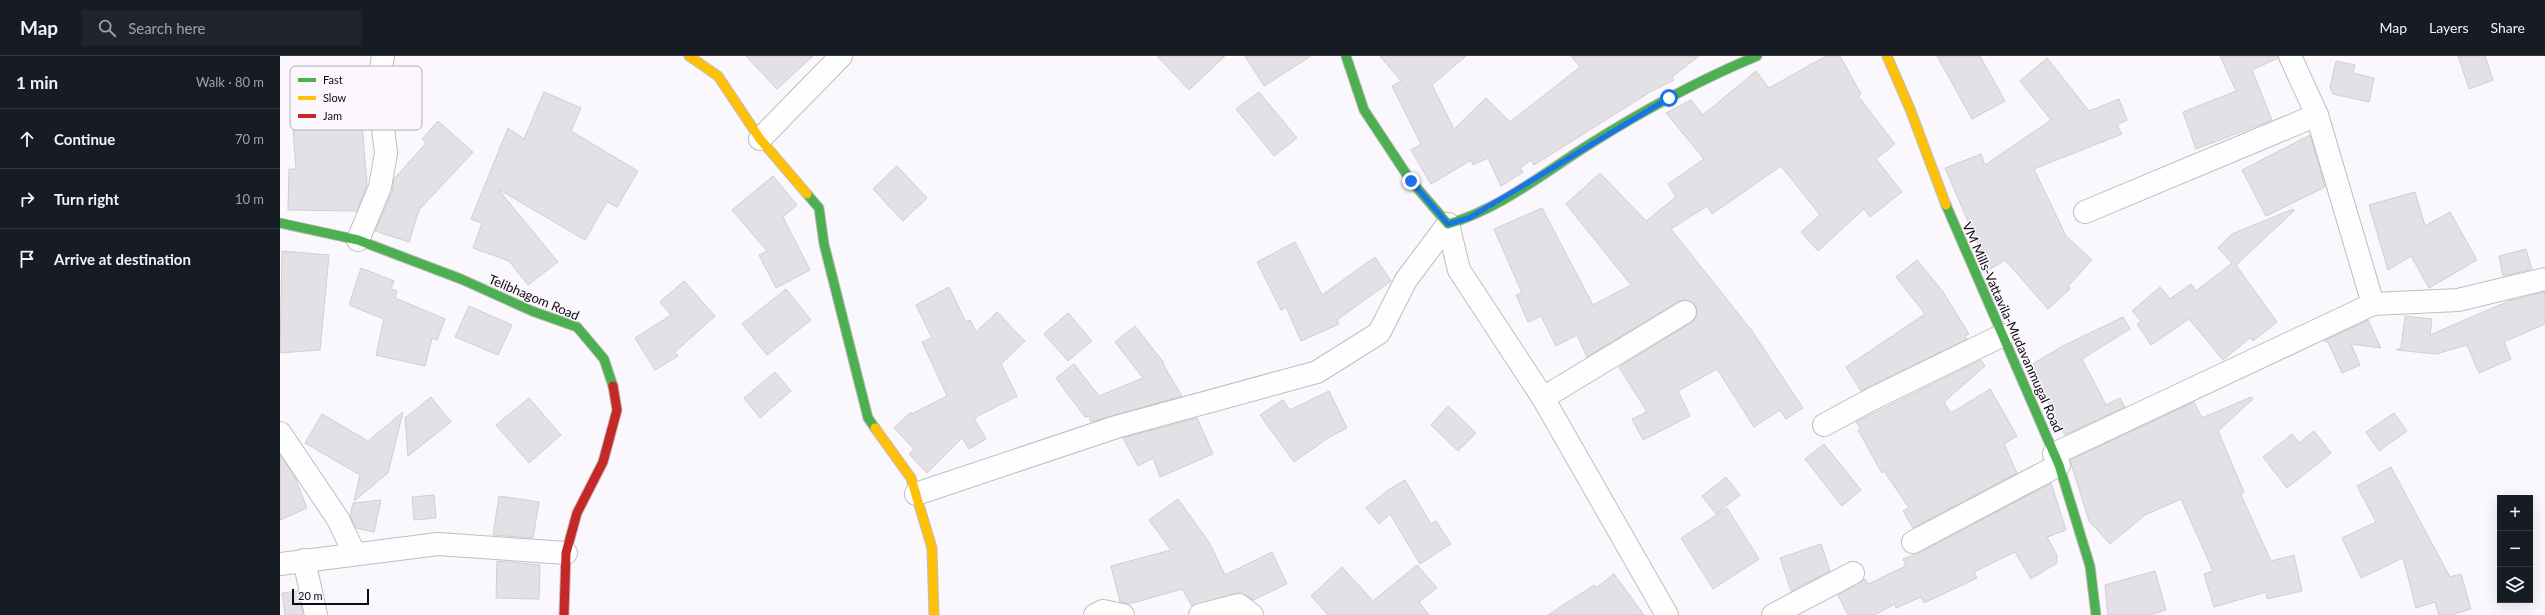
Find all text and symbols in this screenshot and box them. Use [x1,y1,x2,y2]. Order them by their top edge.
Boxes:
search box [82,10,362,46]
text: Map [20,16,58,39]
icon: search [96,17,118,39]
text: Search here [128,19,206,37]
text: Map [2379,19,2407,36]
text: Layers [2429,19,2469,36]
text: Share [2491,19,2525,36]
legend [290,66,422,130]
text: 1 min [16,72,58,93]
text: Fast [323,73,343,86]
text: Walk · 80 m [196,74,264,90]
route start [1660,89,1678,107]
text: Slow [323,91,347,104]
text: Jam [323,109,342,122]
icon: ahead [16,128,38,150]
text: Continue [54,130,115,148]
text: 70 m [235,131,264,147]
route end [1402,172,1420,190]
icon: right [16,188,38,210]
text: Turn right [54,190,119,208]
text: 10 m [235,191,264,207]
street label: VM Mills-Vattavila-Mudavanmugal Road [1959,219,2067,435]
icon: arrive [16,248,38,270]
text: Arrive at destination [54,250,191,268]
street label: Telibhagom Road [486,271,582,323]
map controls [2497,495,2533,603]
button: + [2497,495,2533,531]
button: − [2497,531,2533,567]
button: layers [2497,567,2533,603]
scale bar [292,587,369,606]
text: 20 m [298,589,323,602]

